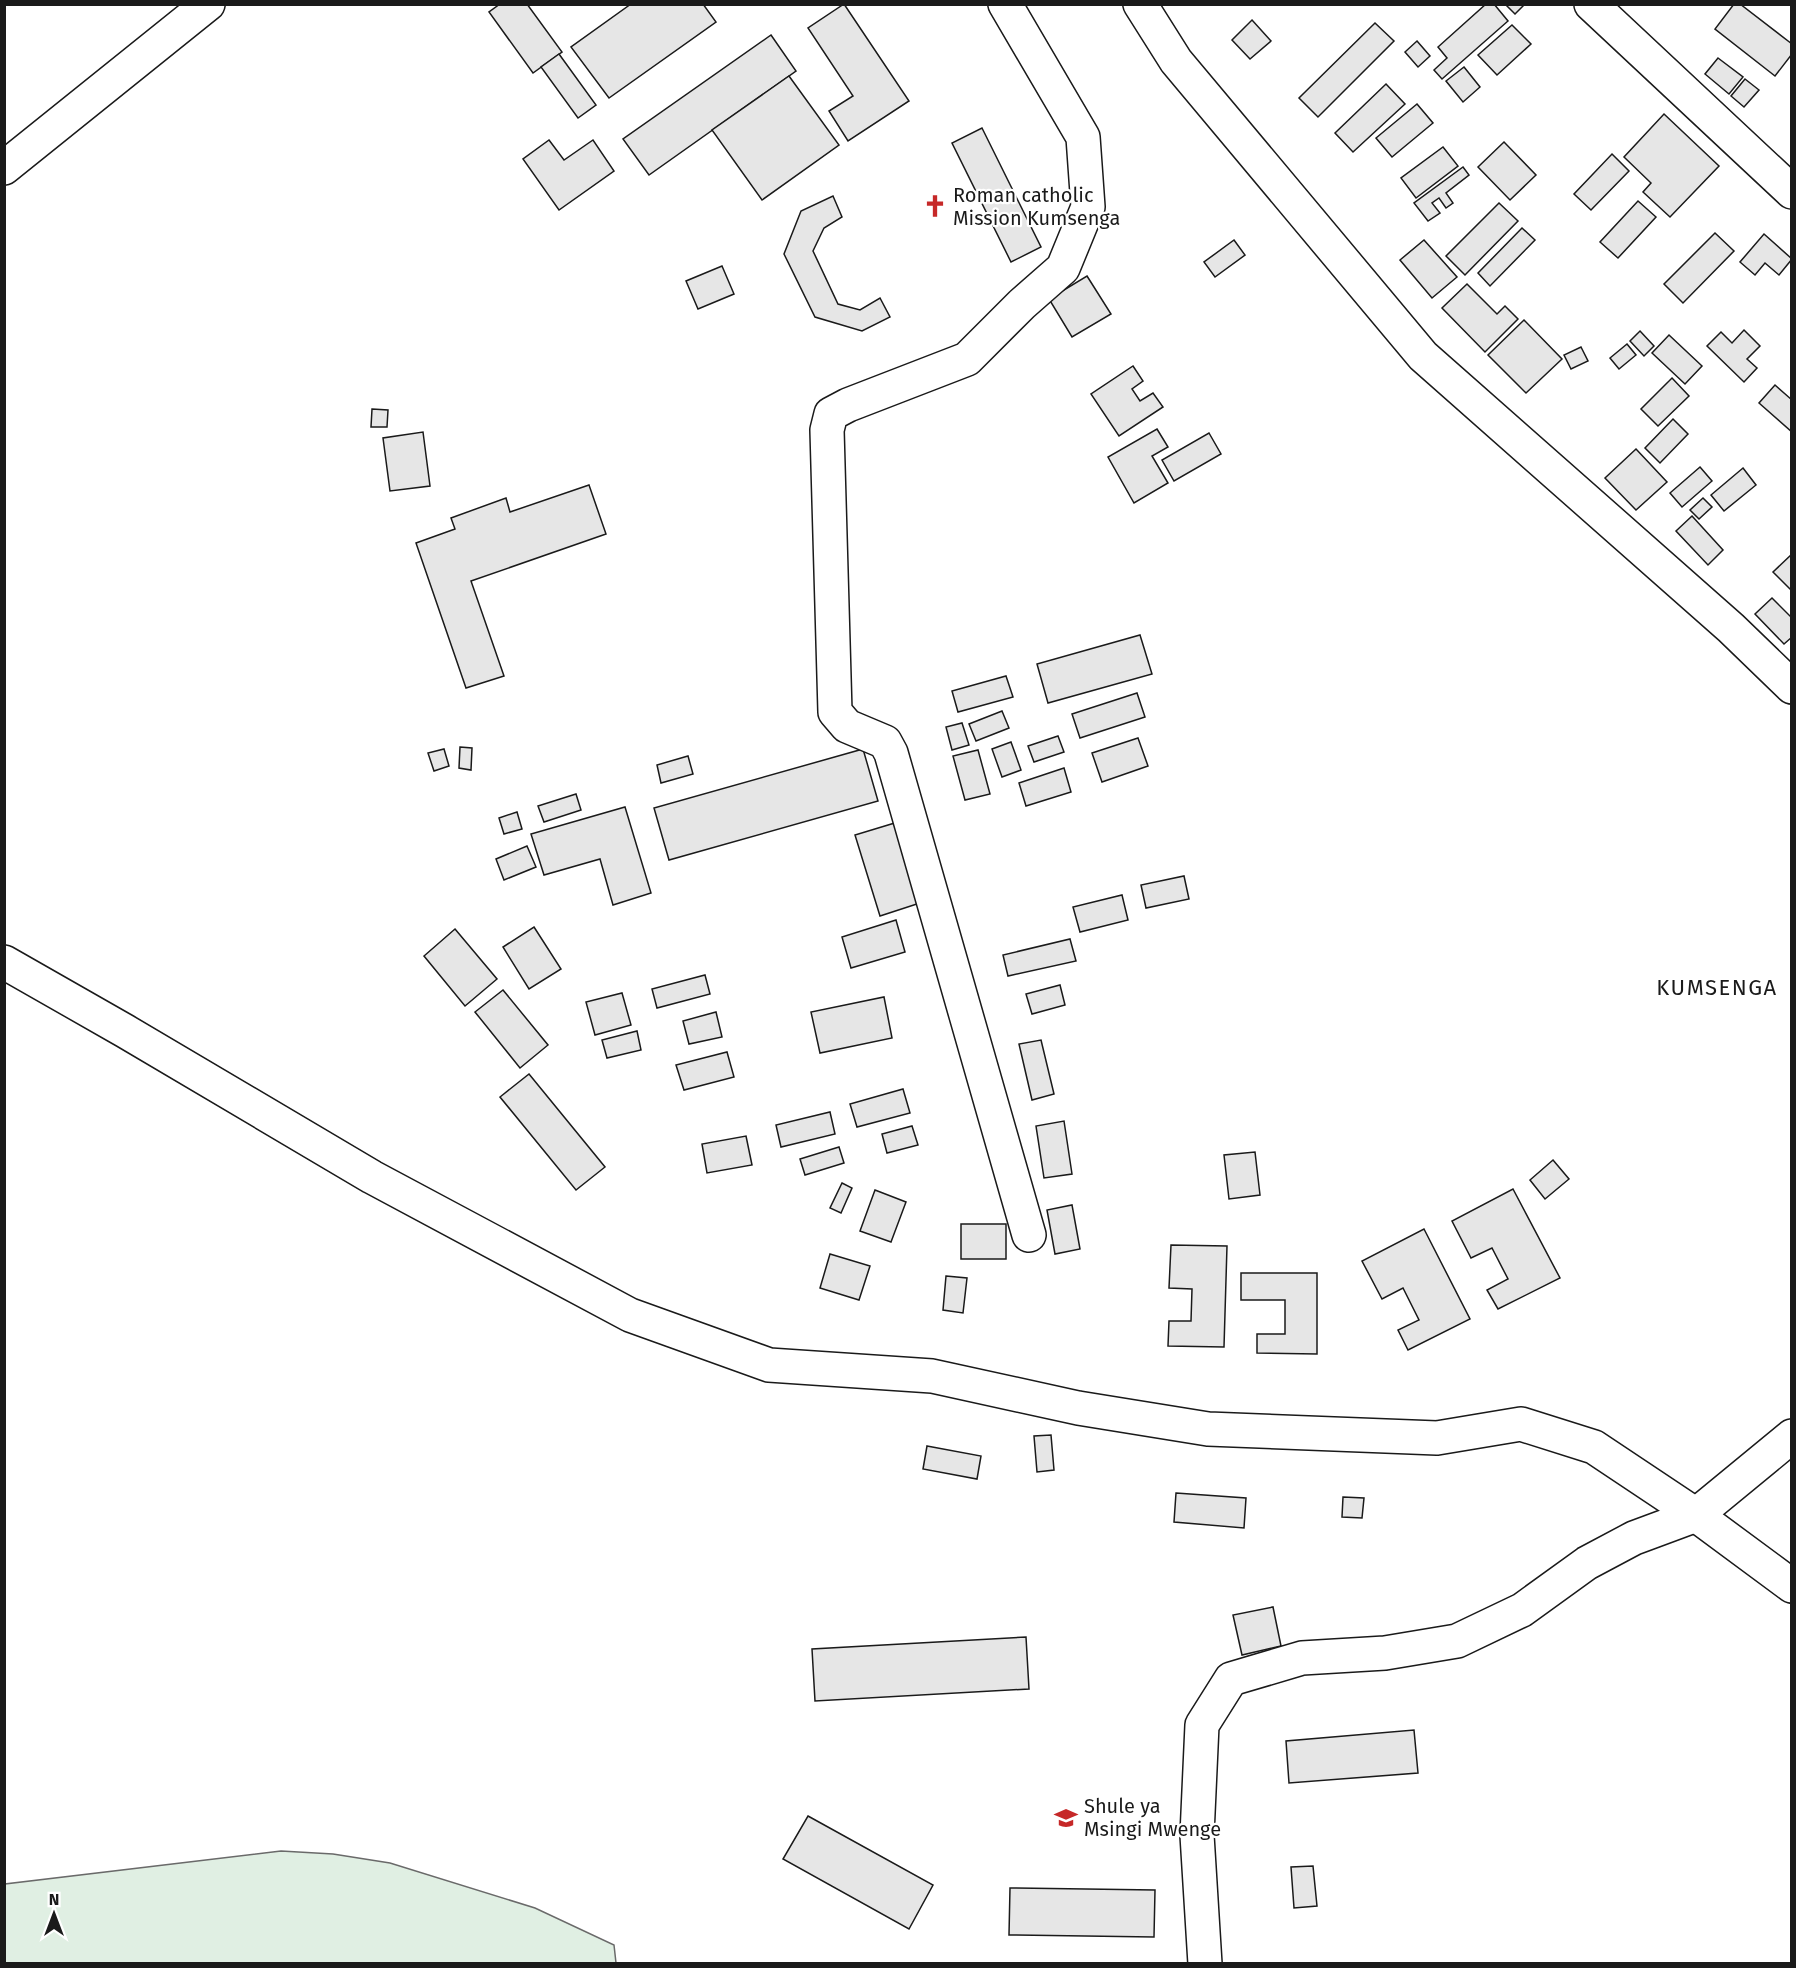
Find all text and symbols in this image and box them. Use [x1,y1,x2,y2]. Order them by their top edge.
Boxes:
place label: Roman catholic Mission Kumsenga [953,183,1120,230]
church icon: Roman catholic Mission Kumsenga [922,193,948,219]
district label: KUMSENGA [1656,974,1778,1001]
place label: Shule ya Msingi Mwenge [1084,1794,1221,1841]
school or university icon: Shule ya Msingi Mwenge [1053,1805,1079,1831]
north arrow [24,1884,84,1944]
text: N [49,1890,59,1909]

